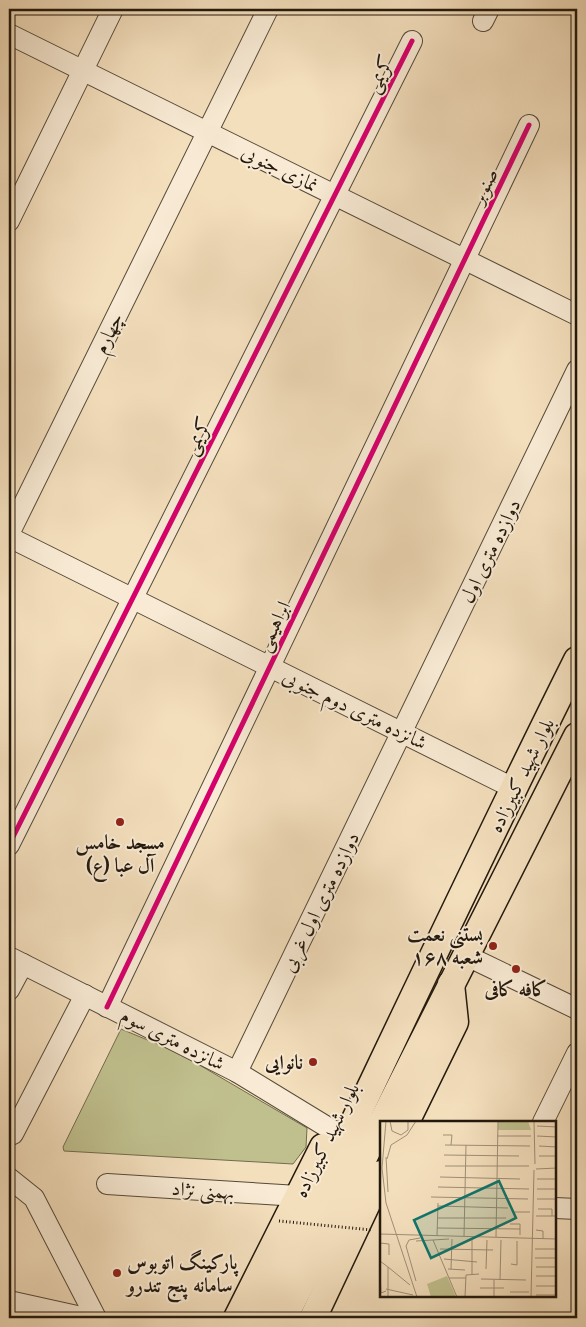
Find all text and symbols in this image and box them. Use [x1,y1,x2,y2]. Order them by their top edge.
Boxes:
street label: کریمی [357,50,400,98]
street label: نمازی جنوبی [236,136,324,200]
street label: صنوبر [462,163,505,211]
street label: چهارم [85,307,133,360]
street label: کریمی [175,412,218,460]
street label: دوازده متری اول [452,494,527,608]
street label: ابراهیمی [248,596,297,656]
street label: شانزده متری دوم جنوبی [276,661,432,760]
street label: بلوار شهید کبیرزاده [480,712,561,837]
marker: مسجد خامس آل عبا (ع) [114,816,126,828]
place label: مسجد خامس آل عبا (ع) [75,827,165,882]
street label: دوازده متری اول غربی [273,827,367,977]
place label: بستنی نعمت شعبه ۱۶۸ [407,919,484,971]
marker: بستنی نعمت شعبه ۱۶۸ [487,940,499,952]
marker: کافه کافی [510,963,522,975]
place label: کافه کافی [483,974,548,1003]
street label: شانزده متری سوم [114,1000,230,1081]
place label: نانوایی [264,1047,303,1076]
marker: نانوایی [307,1056,319,1068]
street label: بلوار شهید کبیرزاده [285,1077,366,1202]
inset map [380,1121,556,1297]
street label: بهمنی نژاد [170,1173,236,1207]
place label: پارکینگ اتوبوس سامانه پنج تندرو [125,1247,239,1303]
marker: پارکینگ اتوبوس سامانه پنج تندرو [111,1267,123,1279]

